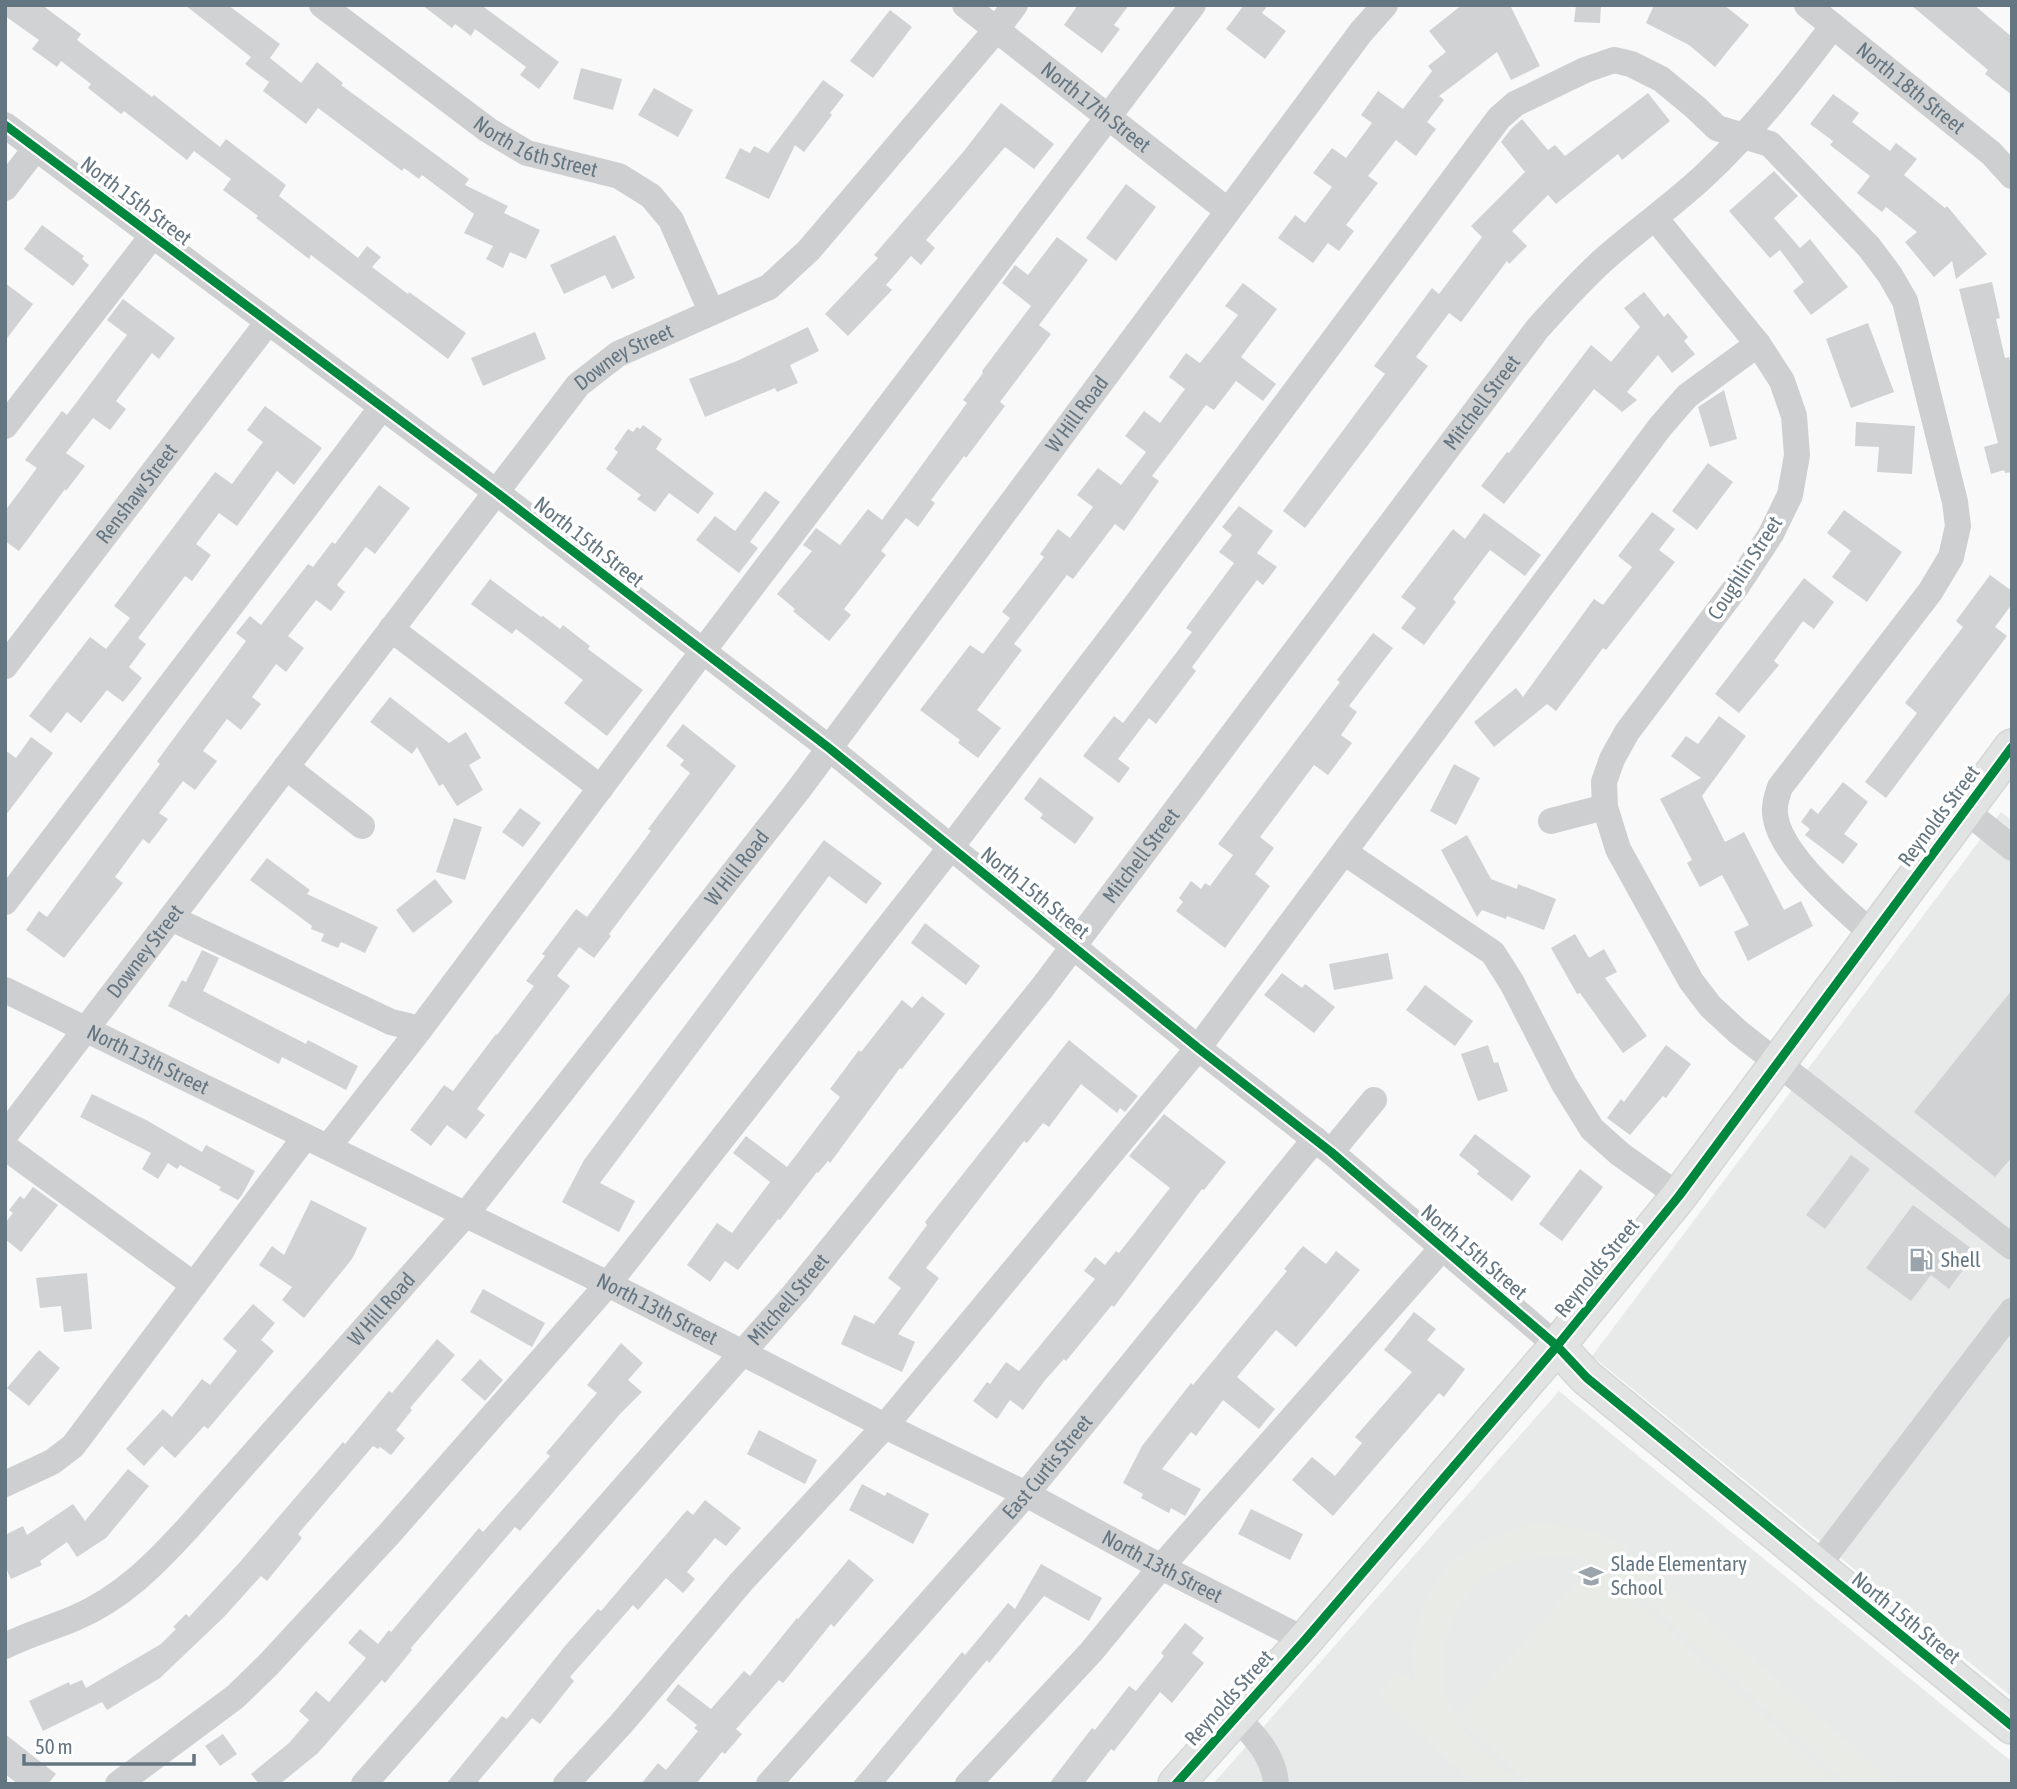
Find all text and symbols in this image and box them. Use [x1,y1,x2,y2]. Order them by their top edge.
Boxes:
street label: North 18th Street [1852,37,1970,138]
street label: North 17th Street [1037,56,1156,157]
street label: North 16th Street [469,111,600,181]
street label: North 15th Street [77,151,197,250]
street label: Downey Street [569,318,677,395]
street label: Mitchell Street [1438,350,1524,454]
street label: W Hill Road [1040,371,1113,457]
street label: Renshaw Street [90,438,182,548]
street label: North 15th Street [530,491,649,591]
street label: Coughlin Street [1702,511,1786,624]
street label: Reynolds Street [1892,760,1984,871]
street label: Mitchell Street [1097,803,1184,908]
street label: W Hill Road [699,825,773,910]
street label: North 15th Street [977,841,1095,943]
street label: Downey Street [101,899,188,1002]
street label: North 13th Street [84,1019,213,1099]
street label: North 15th Street [1417,1199,1532,1304]
street label: Reynolds Street [1549,1213,1643,1322]
fuel station icon: Shell [1907,1246,1935,1274]
place label: Shell [1941,1247,1981,1271]
street label: Mitchell Street [742,1248,833,1350]
street label: W Hill Road [342,1267,419,1350]
street label: North 13th Street [593,1267,722,1349]
street label: East Curtis Street [997,1409,1097,1523]
street label: North 13th Street [1098,1524,1227,1607]
place label: Slade Elementary School [1611,1551,1747,1599]
school or university icon: Slade Elementary School [1577,1562,1605,1590]
street label: North 15th Street [1848,1566,1966,1668]
street label: Reynolds Street [1179,1645,1277,1750]
scale bar [24,1722,194,1766]
text: 50 m [35,1734,73,1758]

